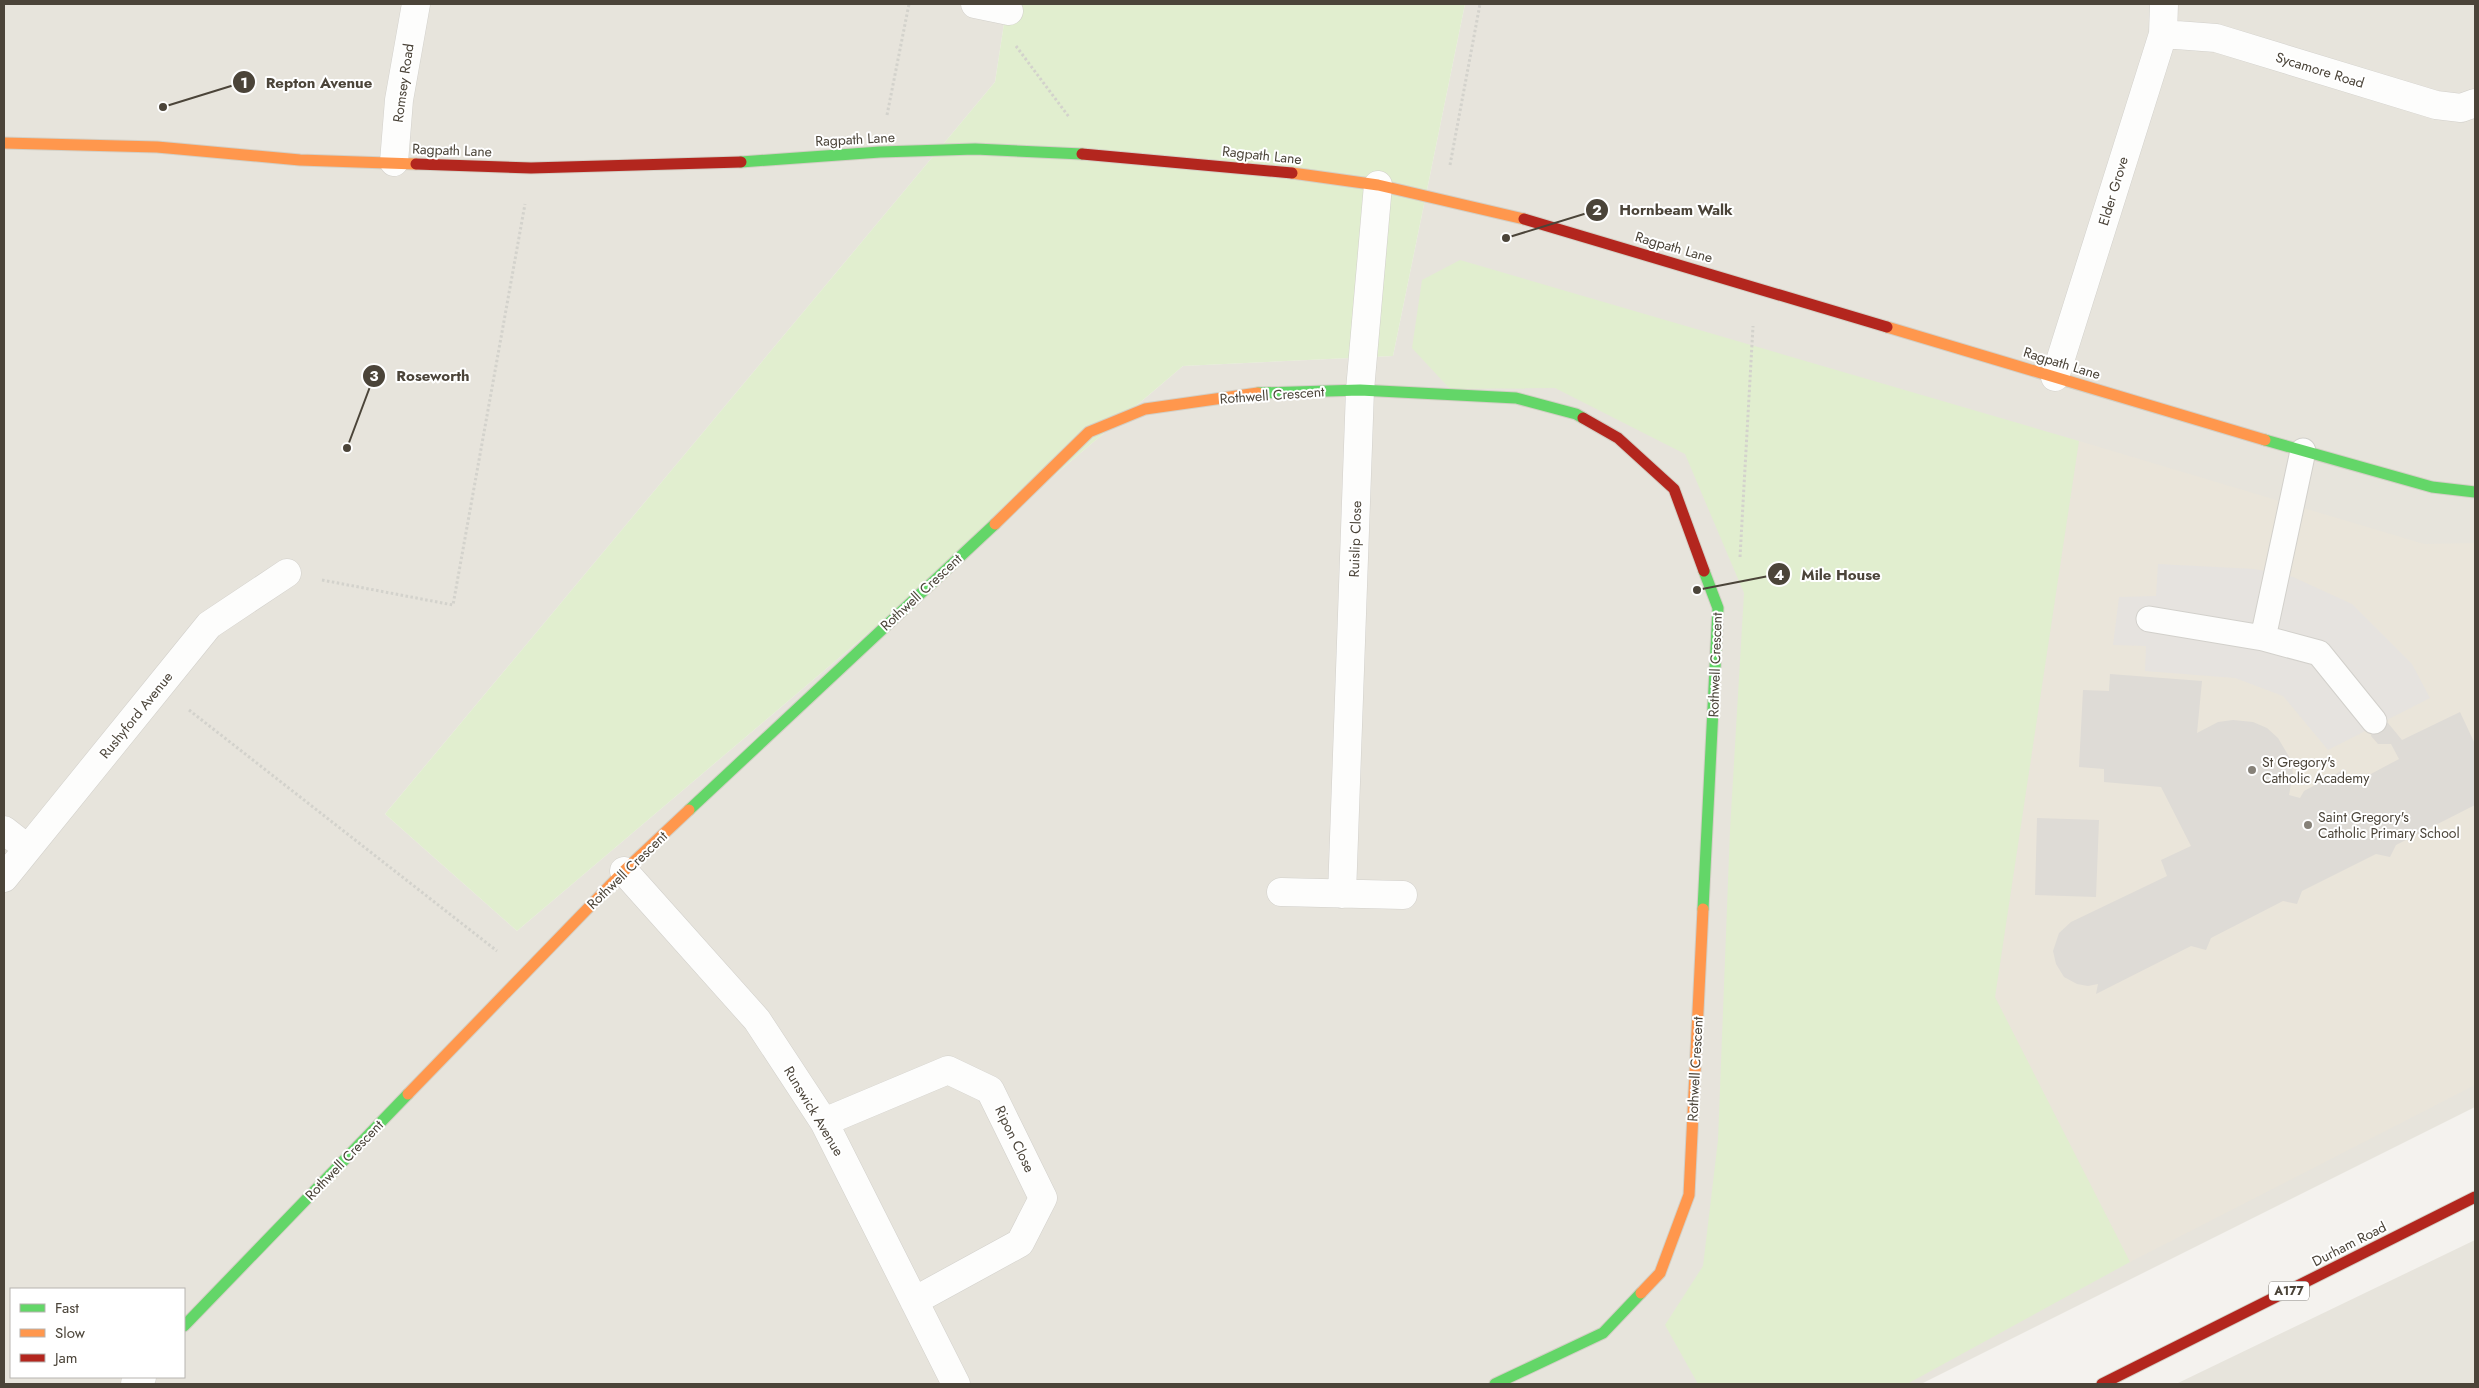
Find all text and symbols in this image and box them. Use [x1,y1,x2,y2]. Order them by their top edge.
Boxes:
street label: Romsey Road [388,42,418,124]
street label: Sycamore Road [2273,47,2367,93]
callout: Repton Avenue [231,67,383,97]
text: 1 [240,72,248,94]
text: Repton Avenue [266,72,373,94]
street label: Ragpath Lane [815,127,895,151]
street label: Ragpath Lane [412,139,492,161]
street label: Ragpath Lane [1221,141,1303,169]
street label: Elder Grove [2093,154,2133,228]
callout: Hornbeam Walk [1584,195,1743,225]
text: 2 [1592,199,1602,221]
text: Hornbeam Walk [1619,199,1733,221]
street label: Ragpath Lane [1633,226,1715,268]
street label: Ragpath Lane [2021,342,2103,384]
callout: Roseworth [361,361,479,391]
text: 3 [369,365,379,387]
text: Roseworth [396,365,470,387]
street label: Rothwell Crescent [1219,381,1326,409]
street label: Ruislip Close [1344,500,1366,578]
street label: Rothwell Crescent [876,548,967,635]
callout: Mile House [1766,559,1891,589]
text: 4 [1774,564,1784,586]
text: Mile House [1801,564,1881,586]
street label: Rothwell Crescent [1703,612,1727,718]
street label: Rushyford Avenue [95,667,177,763]
place label: St Gregory's Catholic Academy [2262,752,2370,788]
marker: St Gregory's Catholic Academy [2246,764,2258,776]
place label: Saint Gregory's Catholic Primary School [2318,807,2460,843]
marker: Saint Gregory's Catholic Primary School [2302,819,2314,831]
street label: Rothwell Crescent [582,826,672,914]
street label: Rothwell Crescent [1682,1015,1708,1122]
street label: Runswick Avenue [779,1062,849,1160]
street label: Ripon Close [990,1102,1040,1176]
street label: Rothwell Crescent [300,1115,388,1205]
street label: Durham Road [2308,1217,2390,1271]
road number: A177 [2269,1282,2309,1300]
legend [10,1288,185,1378]
text: Fast [55,1297,79,1319]
text: Slow [55,1322,86,1344]
text: Jam [53,1347,78,1369]

